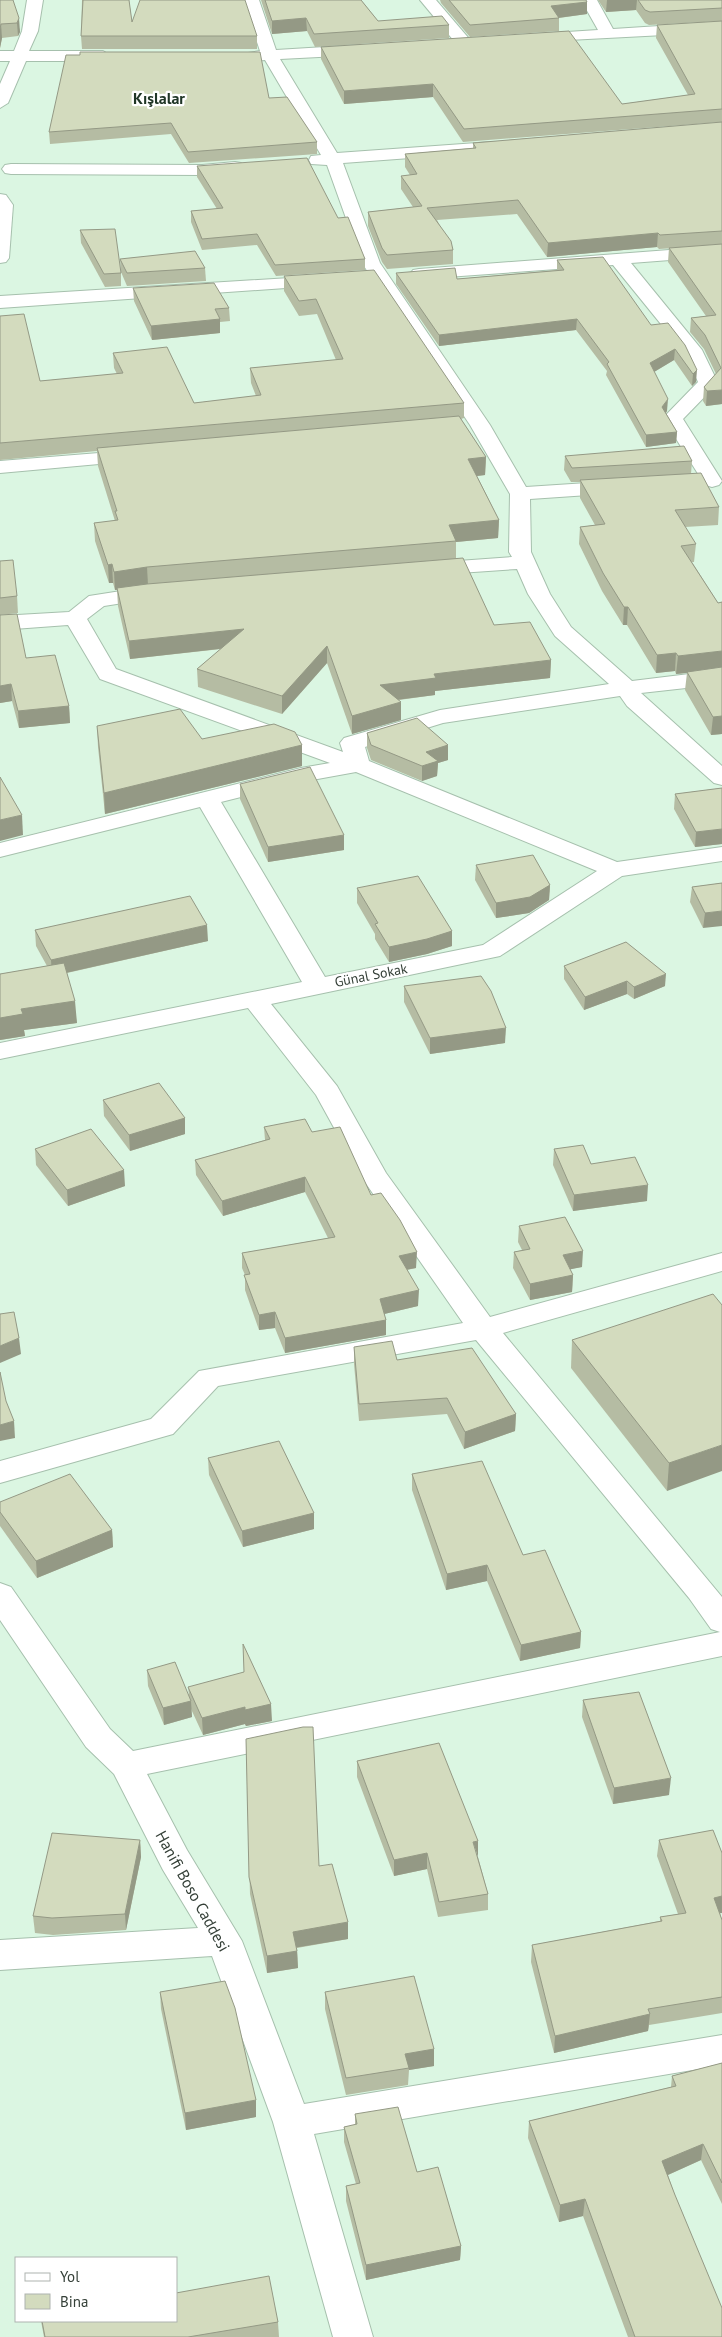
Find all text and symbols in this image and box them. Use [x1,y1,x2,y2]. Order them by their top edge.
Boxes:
district label: Kışlalar [133,88,185,108]
street label: Günal Sokak [333,959,409,991]
street label: Hanifi Boso Caddesi [151,1827,235,1955]
legend [15,2257,178,2322]
text: Yol [60,2267,80,2286]
text: Bina [60,2292,88,2311]

